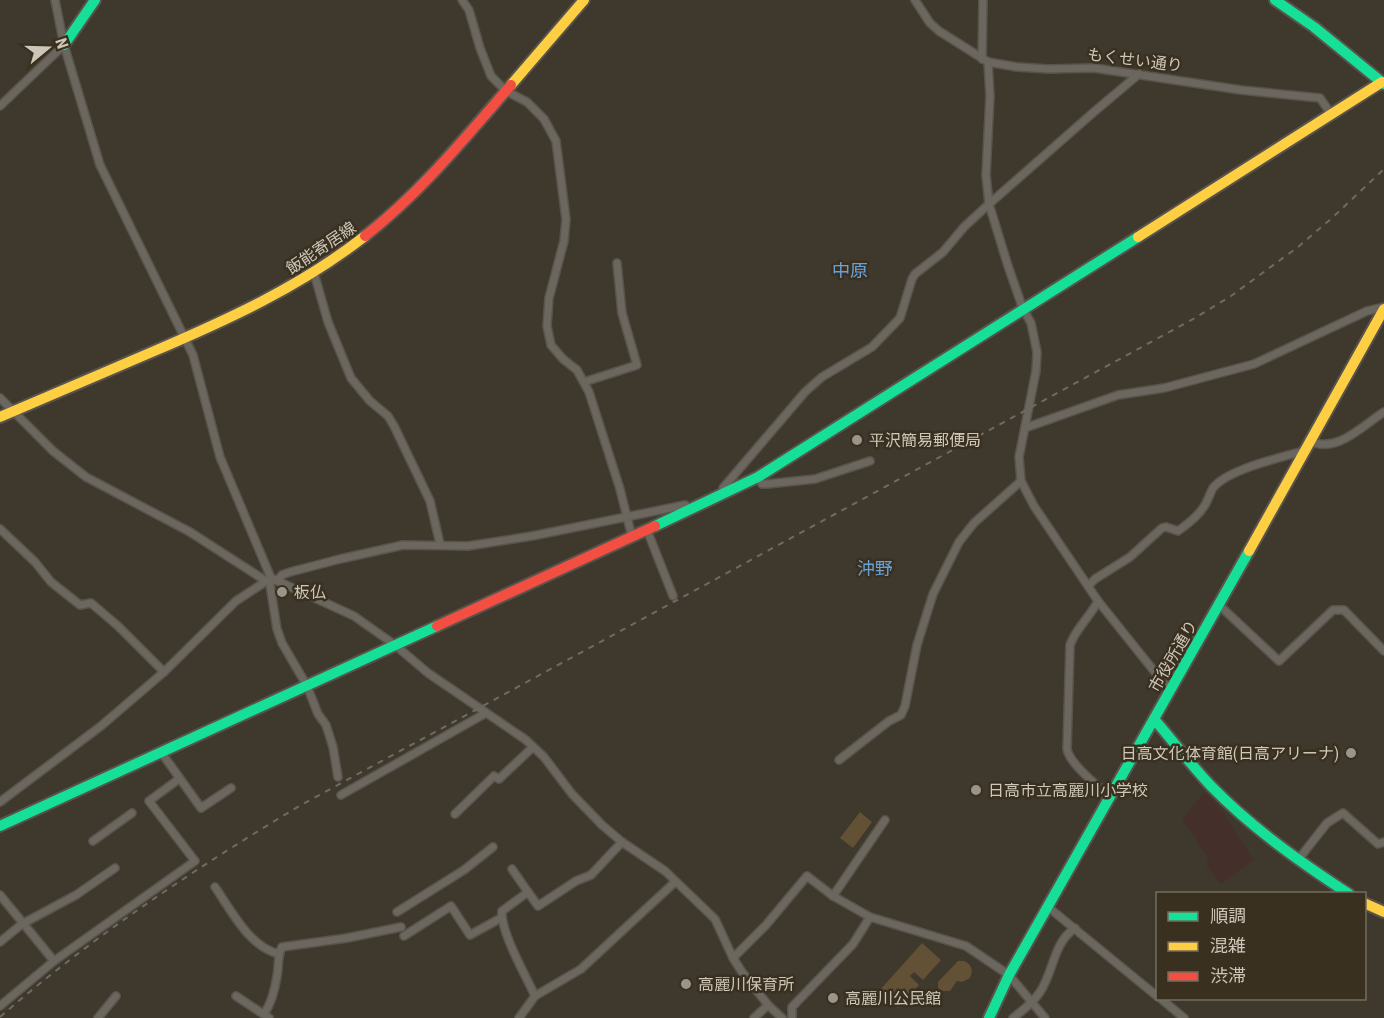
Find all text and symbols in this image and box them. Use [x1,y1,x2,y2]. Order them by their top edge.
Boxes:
north arrow [18,18,78,78]
text: N [51,36,72,51]
street label: もくせい通り [1086,45,1184,75]
street label: 飯能寄居線 [283,218,359,278]
district label: 中原 [832,260,868,281]
place label: 平沢簡易郵便局 [869,431,981,450]
marker: 平沢簡易郵便局 [850,433,864,447]
district label: 沖野 [857,558,893,579]
place label: 板仏 [294,583,326,602]
marker: 板仏 [275,585,289,599]
street label: 市役所通り [1145,617,1201,695]
place label: 日高文化体育館(日高アリーナ) [1121,744,1339,763]
marker: 日高文化体育館(日高アリーナ) [1344,746,1358,760]
place label: 日高市立高麗川小学校 [988,781,1148,800]
marker: 日高市立高麗川小学校 [969,783,983,797]
legend [1156,892,1366,1000]
text: 順調 [1210,905,1246,926]
text: 混雑 [1210,935,1246,956]
text: 渋滞 [1210,965,1246,986]
place label: 高麗川保育所 [698,975,794,994]
marker: 高麗川保育所 [679,977,693,991]
place label: 高麗川公民館 [845,989,941,1008]
marker: 高麗川公民館 [826,991,840,1005]

